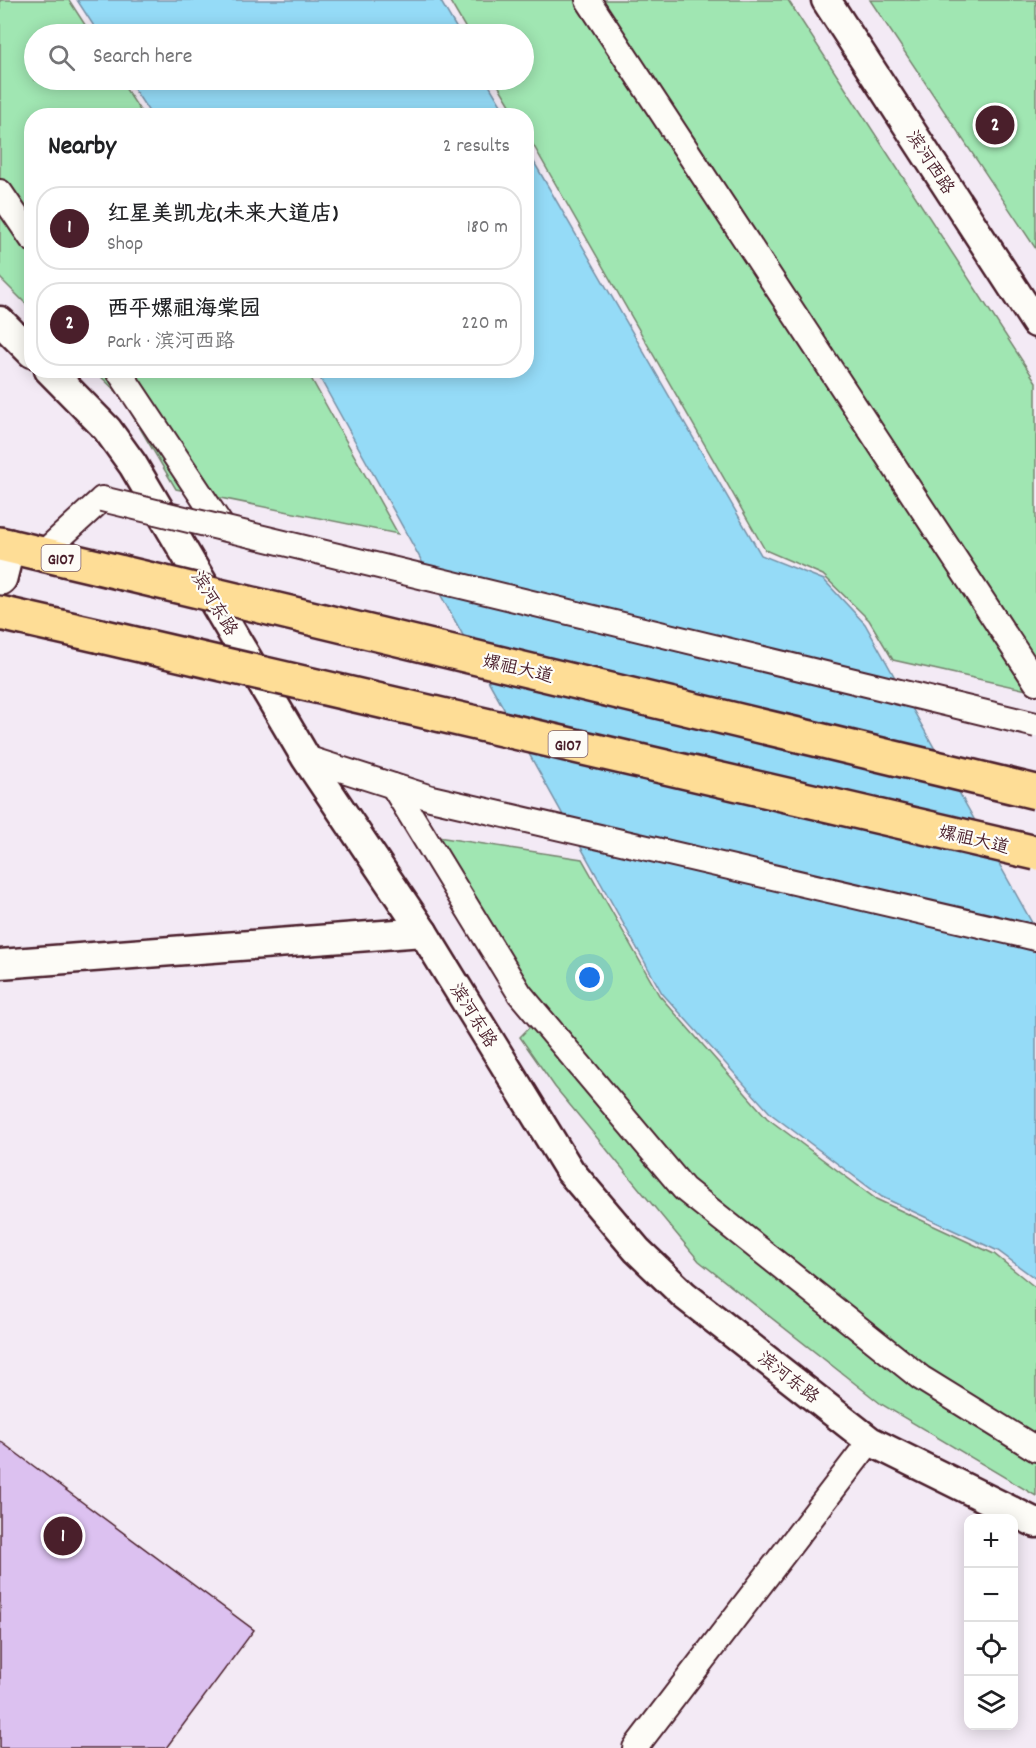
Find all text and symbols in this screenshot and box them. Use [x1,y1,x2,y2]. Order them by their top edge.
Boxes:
search box [24,24,534,90]
icon: search [45,41,78,74]
text: Search here [93,42,192,73]
pin: 2 [976,102,1014,148]
street label: 滨河西路 [899,126,959,200]
text: Nearby [48,129,116,166]
text: 2 results [443,133,510,161]
text: 红星美凯龙(未来大道店) [107,200,338,231]
text: 1 [67,214,72,242]
text: 180 m [466,214,508,242]
text: Shop [107,231,143,259]
text: 西平嫘祖海棠园 [107,295,261,326]
text: 2 [65,310,74,338]
text: 220 m [461,310,508,338]
text: Park · 滨河西路 [107,329,235,357]
road number: G107 [42,545,80,571]
street label: 滨河东路 [184,567,242,642]
street label: 嫘祖大道 [480,650,555,691]
road number: G107 [548,731,588,757]
street label: 嫘祖大道 [936,821,1011,862]
your location [575,963,604,992]
street label: 滨河东路 [442,979,502,1053]
street label: 滨河东路 [751,1347,824,1411]
pin: 1 [44,1514,82,1558]
map controls [964,1514,1018,1730]
button: + [964,1514,1018,1568]
button: − [964,1568,1018,1622]
button: locate [964,1622,1018,1676]
button: layers [964,1676,1018,1730]

